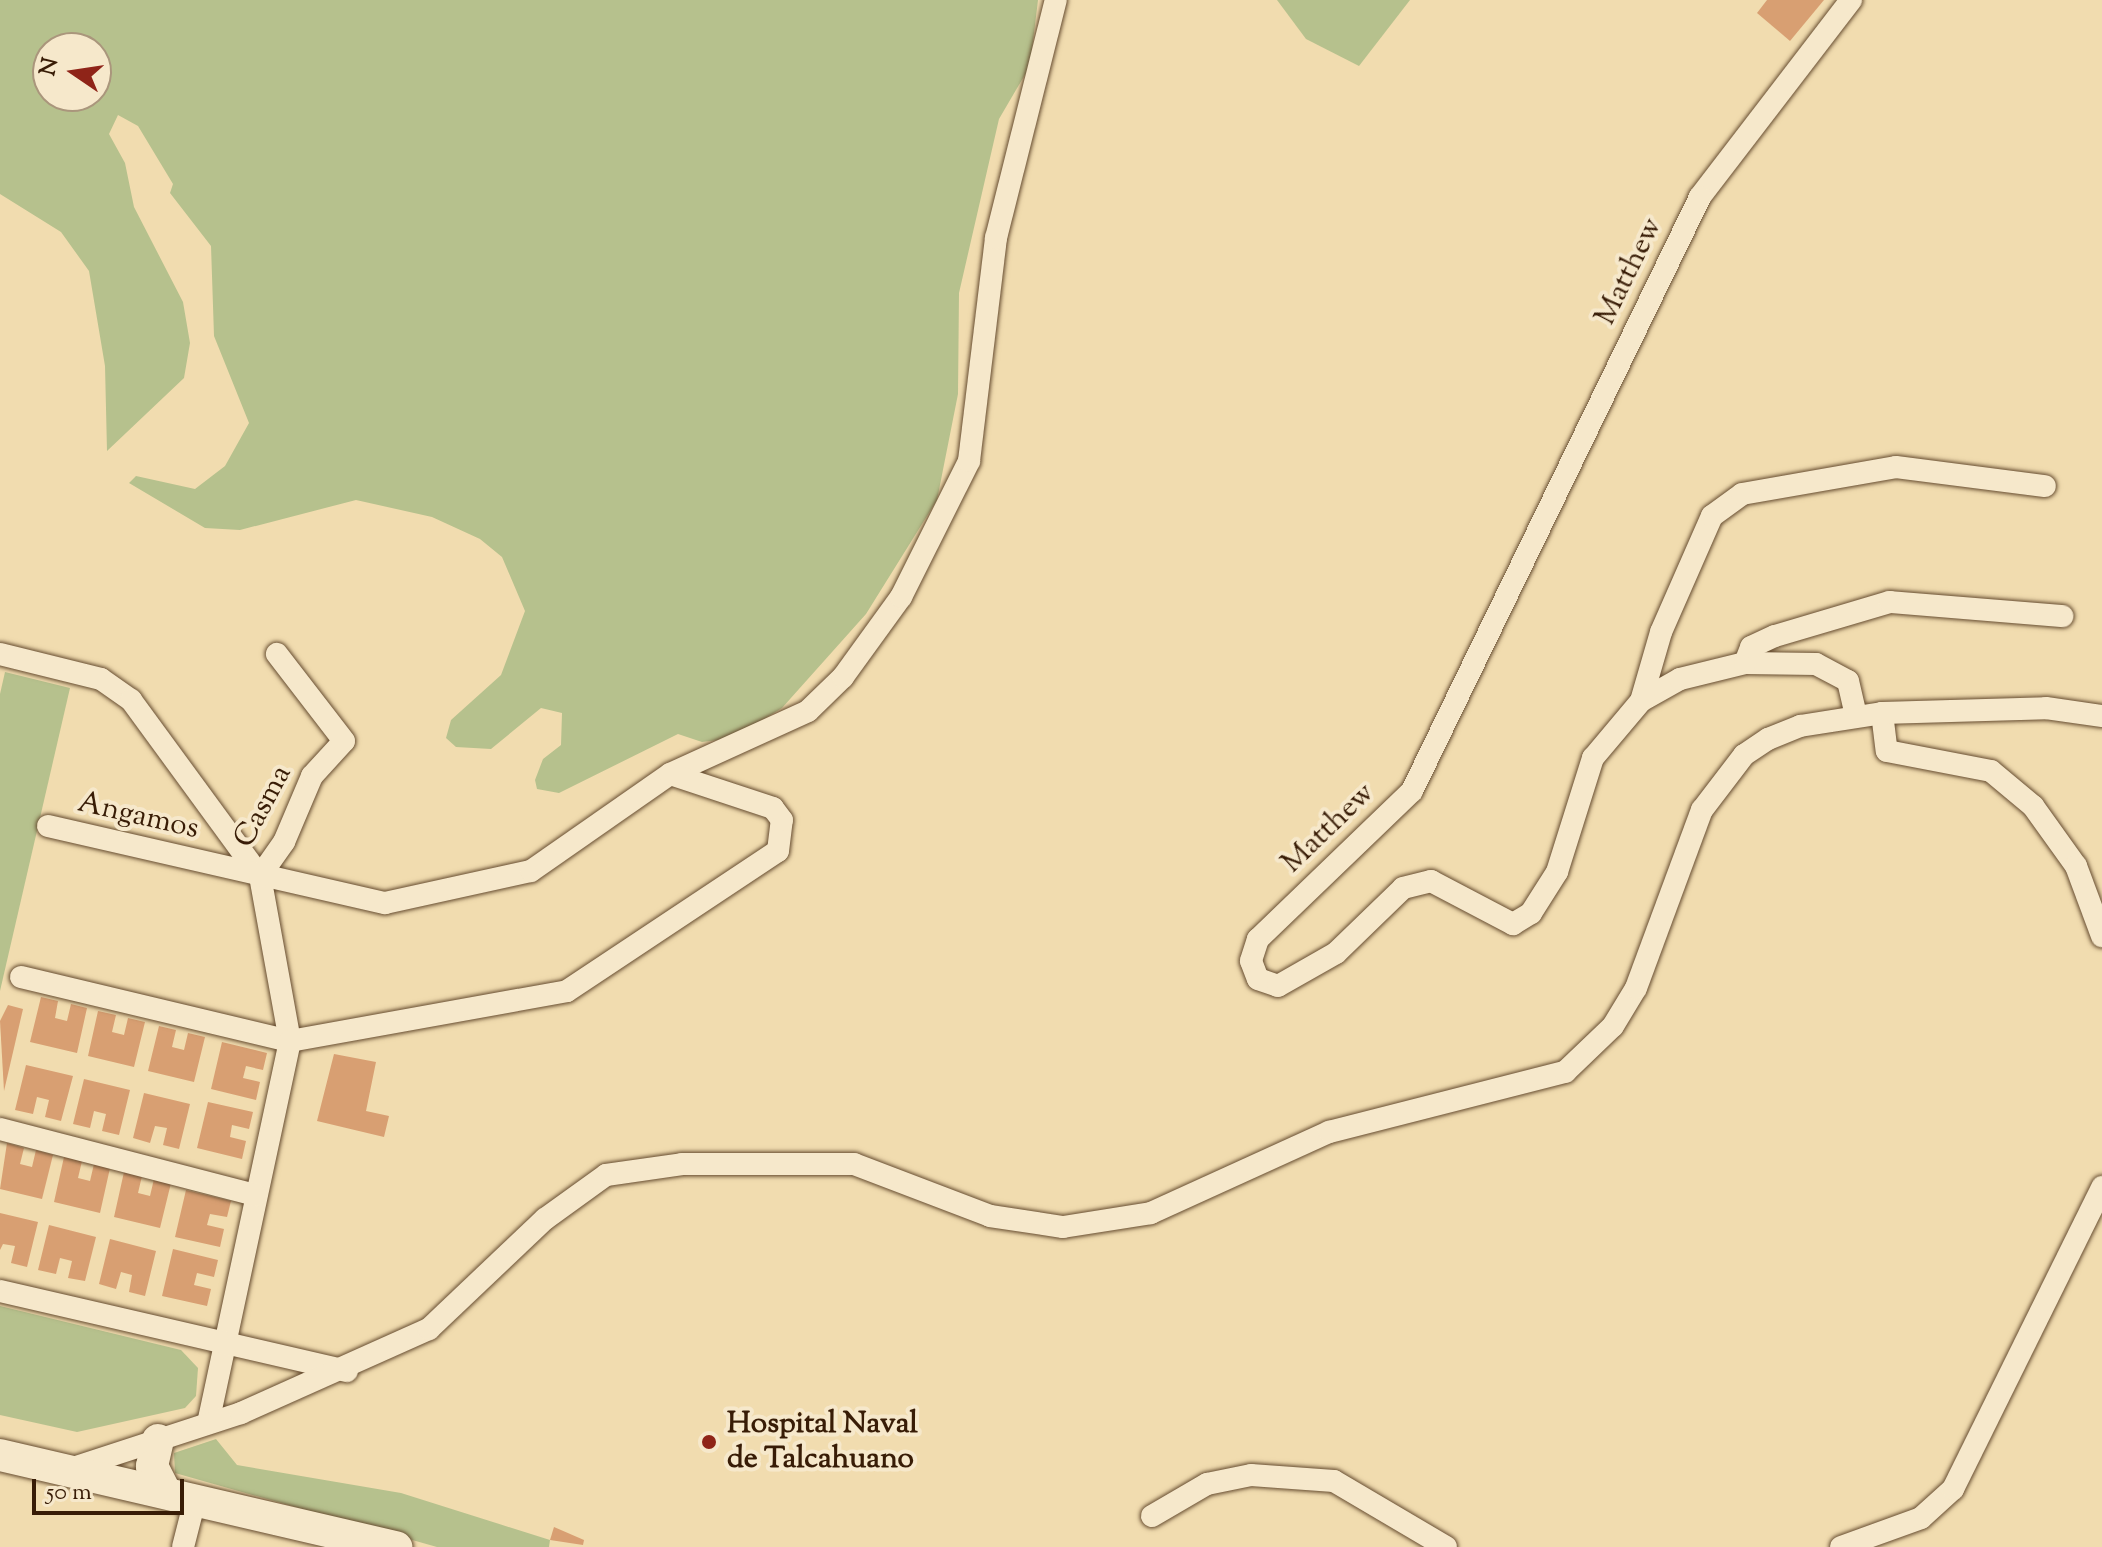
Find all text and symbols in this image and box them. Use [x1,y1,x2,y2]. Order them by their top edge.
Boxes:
north arrow [32,32,112,112]
text: N [33,55,68,79]
street label: Matthew [1589,212,1671,332]
street label: Casma [227,760,301,854]
street label: Matthew [1275,776,1383,882]
street label: Angamos [74,786,202,848]
place label: Hospital Naval de Talcahuano [727,1407,918,1478]
marker: Hospital Naval de Talcahuano [698,1431,720,1453]
scale bar [36,1463,188,1513]
text: 50 m [46,1476,92,1510]

